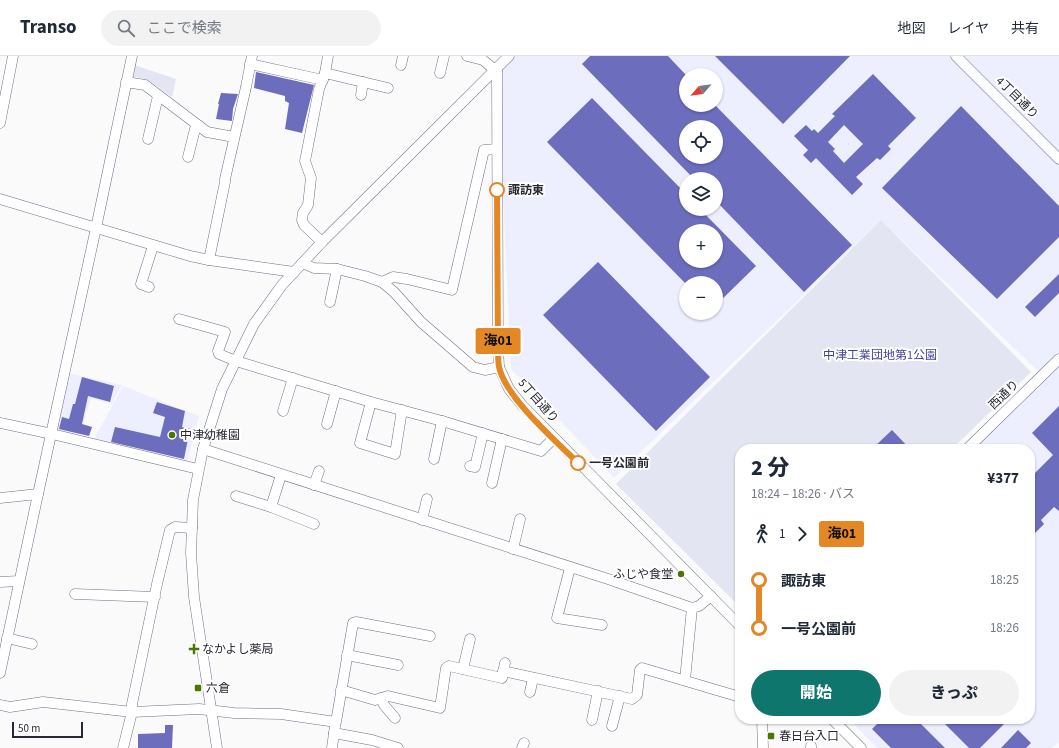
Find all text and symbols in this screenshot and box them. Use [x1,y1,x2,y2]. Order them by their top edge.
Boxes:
search box [101,10,381,46]
text: Transo [20,14,77,41]
icon: search [115,17,137,39]
text: ここで検索 [147,18,222,39]
text: 地図 [897,19,925,39]
text: レイヤ [947,19,989,39]
text: 共有 [1011,19,1039,39]
north arrow [679,68,723,112]
map controls [679,68,723,320]
street label: 4丁目通り [992,73,1042,123]
button: locate [679,120,723,164]
button: layers [679,172,723,216]
marker: 諏訪東 [489,182,505,198]
place label: 諏訪東 [508,182,544,199]
button: + [679,224,723,268]
button: − [679,276,723,320]
line badge: 海01 [475,328,521,354]
text: 海01 [484,331,512,351]
park label: 中津工業団地第1公園 [823,347,937,364]
street label: 5丁目通り [514,375,562,427]
street label: 西通り [985,376,1023,414]
place label: 中津幼稚園 [180,427,240,444]
marker: 中津幼稚園 [167,430,177,440]
text: 2 分 [751,452,789,484]
marker: 一号公園前 [570,455,586,471]
place label: 一号公園前 [589,455,649,472]
text: ¥377 [987,468,1019,489]
text: 18:24 – 18:26 · バス [751,485,855,503]
icon: walk [751,523,773,545]
icon: forward [791,523,813,545]
text: 海01 [827,524,856,544]
text: 1 [779,525,785,543]
place label: ふじや食堂 [613,566,673,583]
marker: ふじや食堂 [676,569,686,579]
text: 諏訪東 [781,571,826,592]
text: 18:25 [990,571,1019,589]
text: 一号公園前 [781,619,856,640]
text: 18:26 [990,619,1019,637]
place label: なかよし薬局 [202,641,273,658]
marker: なかよし薬局 [189,644,199,654]
button: 開始 [751,670,881,716]
button: きっぷ [889,670,1019,716]
place label: 六倉 [206,680,230,697]
marker: 六倉 [193,683,203,693]
scale bar [12,720,83,739]
text: 50 m [18,721,40,736]
place label: 春日台入口 [779,728,839,745]
marker: 春日台入口 [766,731,776,741]

